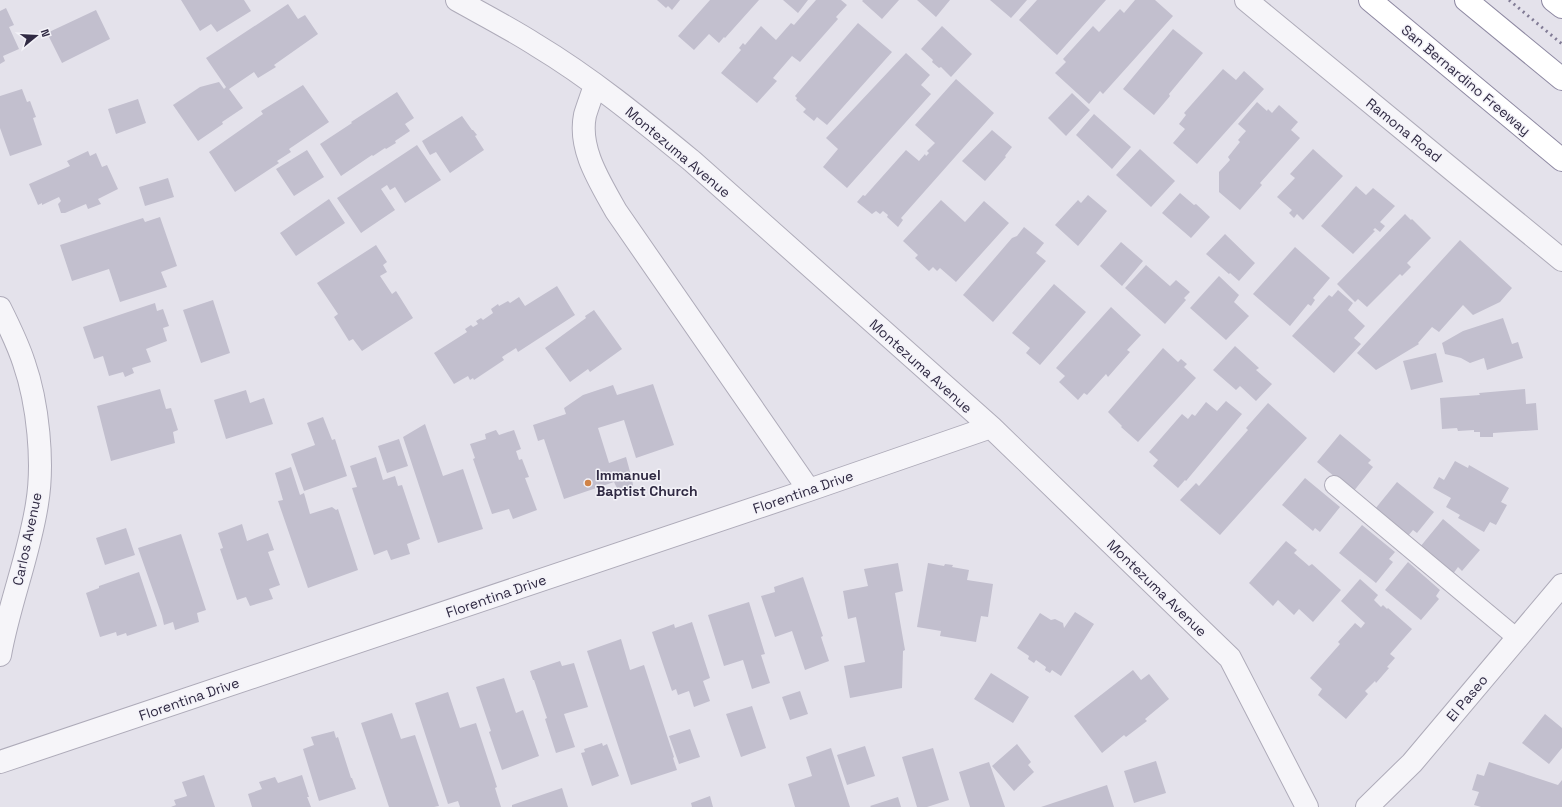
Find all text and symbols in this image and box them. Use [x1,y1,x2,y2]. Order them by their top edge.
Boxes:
north arrow [16,16,56,56]
street label: San Bernardino Freeway [1398,21,1534,139]
text: N [38,27,53,39]
street label: Ramona Road [1363,94,1445,166]
street label: Montezuma Avenue [622,103,734,201]
street label: Montezuma Avenue [866,315,976,417]
place label: Immanuel Baptist Church [596,466,698,500]
street label: Florentina Drive [750,466,856,518]
marker: Immanuel Baptist Church [583,478,593,488]
street label: Carlos Avenue [8,491,46,587]
street label: Montezuma Avenue [1103,536,1211,640]
street label: Florentina Drive [443,570,549,622]
street label: El Paseo [1442,671,1492,725]
street label: Florentina Drive [136,673,242,725]

